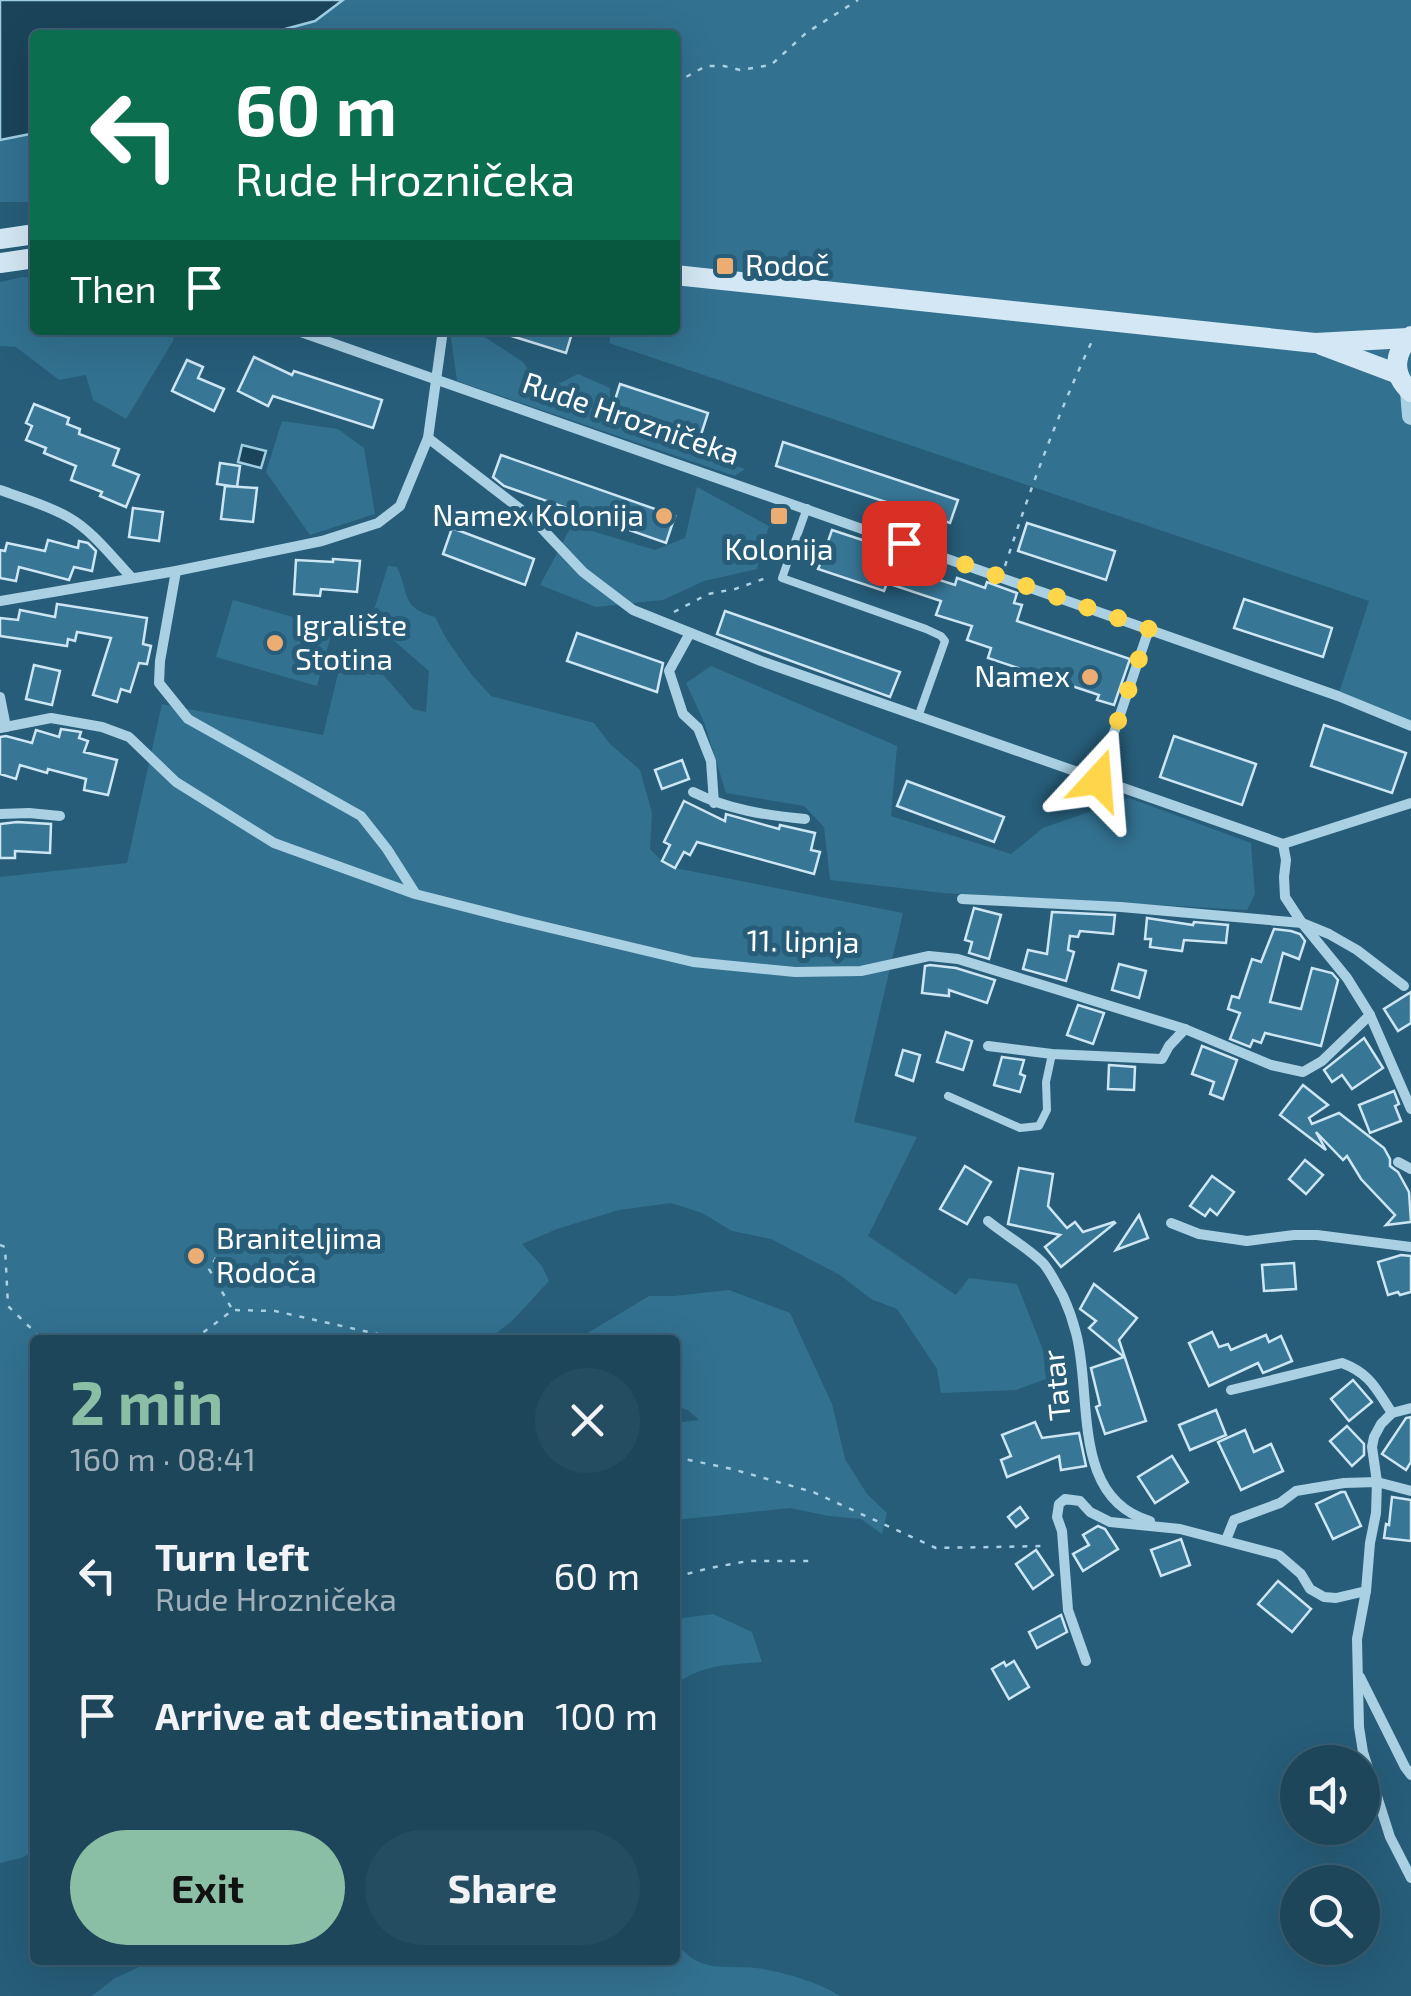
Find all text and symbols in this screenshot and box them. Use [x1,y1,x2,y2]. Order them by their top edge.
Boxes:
text: 60 m [235,66,397,150]
icon: left [70,70,200,200]
text: Rude Hrozničeka [235,151,575,205]
place label: Rodoč [745,246,829,282]
marker: Rodoč [714,255,736,277]
icon: arrive [177,260,232,315]
text: Then [70,265,157,311]
street label: Rude Hrozničeka [519,363,745,471]
place label: Namex Kolonija [432,496,644,532]
pin [862,501,947,586]
marker: Namex Kolonija [653,505,675,527]
marker: Kolonija [768,505,790,527]
icon: arrive [877,516,932,571]
place label: Kolonija [724,530,834,566]
place label: Igralište Stotina [295,606,407,676]
marker: Igralište Stotina [264,632,286,654]
place label: Namex [974,657,1070,693]
marker: Namex [1079,666,1101,688]
position arrow [1046,728,1150,832]
street label: 11. lipnja [746,921,860,959]
place label: Braniteljima Rodoča [216,1219,382,1289]
marker: Braniteljima Rodoča [185,1245,207,1267]
street label: Tatar [1033,1348,1077,1422]
text: 2 min [70,1365,223,1437]
button: close [535,1368,640,1473]
text: 160 m · 08:41 [70,1439,256,1477]
text: Turn left [155,1533,310,1579]
icon: left [70,1548,125,1603]
text: 60 m [554,1552,640,1598]
text: Rude Hrozničeka [155,1579,397,1617]
icon: arrive [70,1688,125,1743]
text: Arrive at destination [155,1692,525,1738]
text: 100 m [555,1692,658,1738]
map controls [1280,1745,1380,1965]
button: sound [1280,1745,1380,1845]
button: Exit [70,1830,345,1945]
button: Share [365,1830,640,1945]
button: search [1280,1865,1380,1965]

